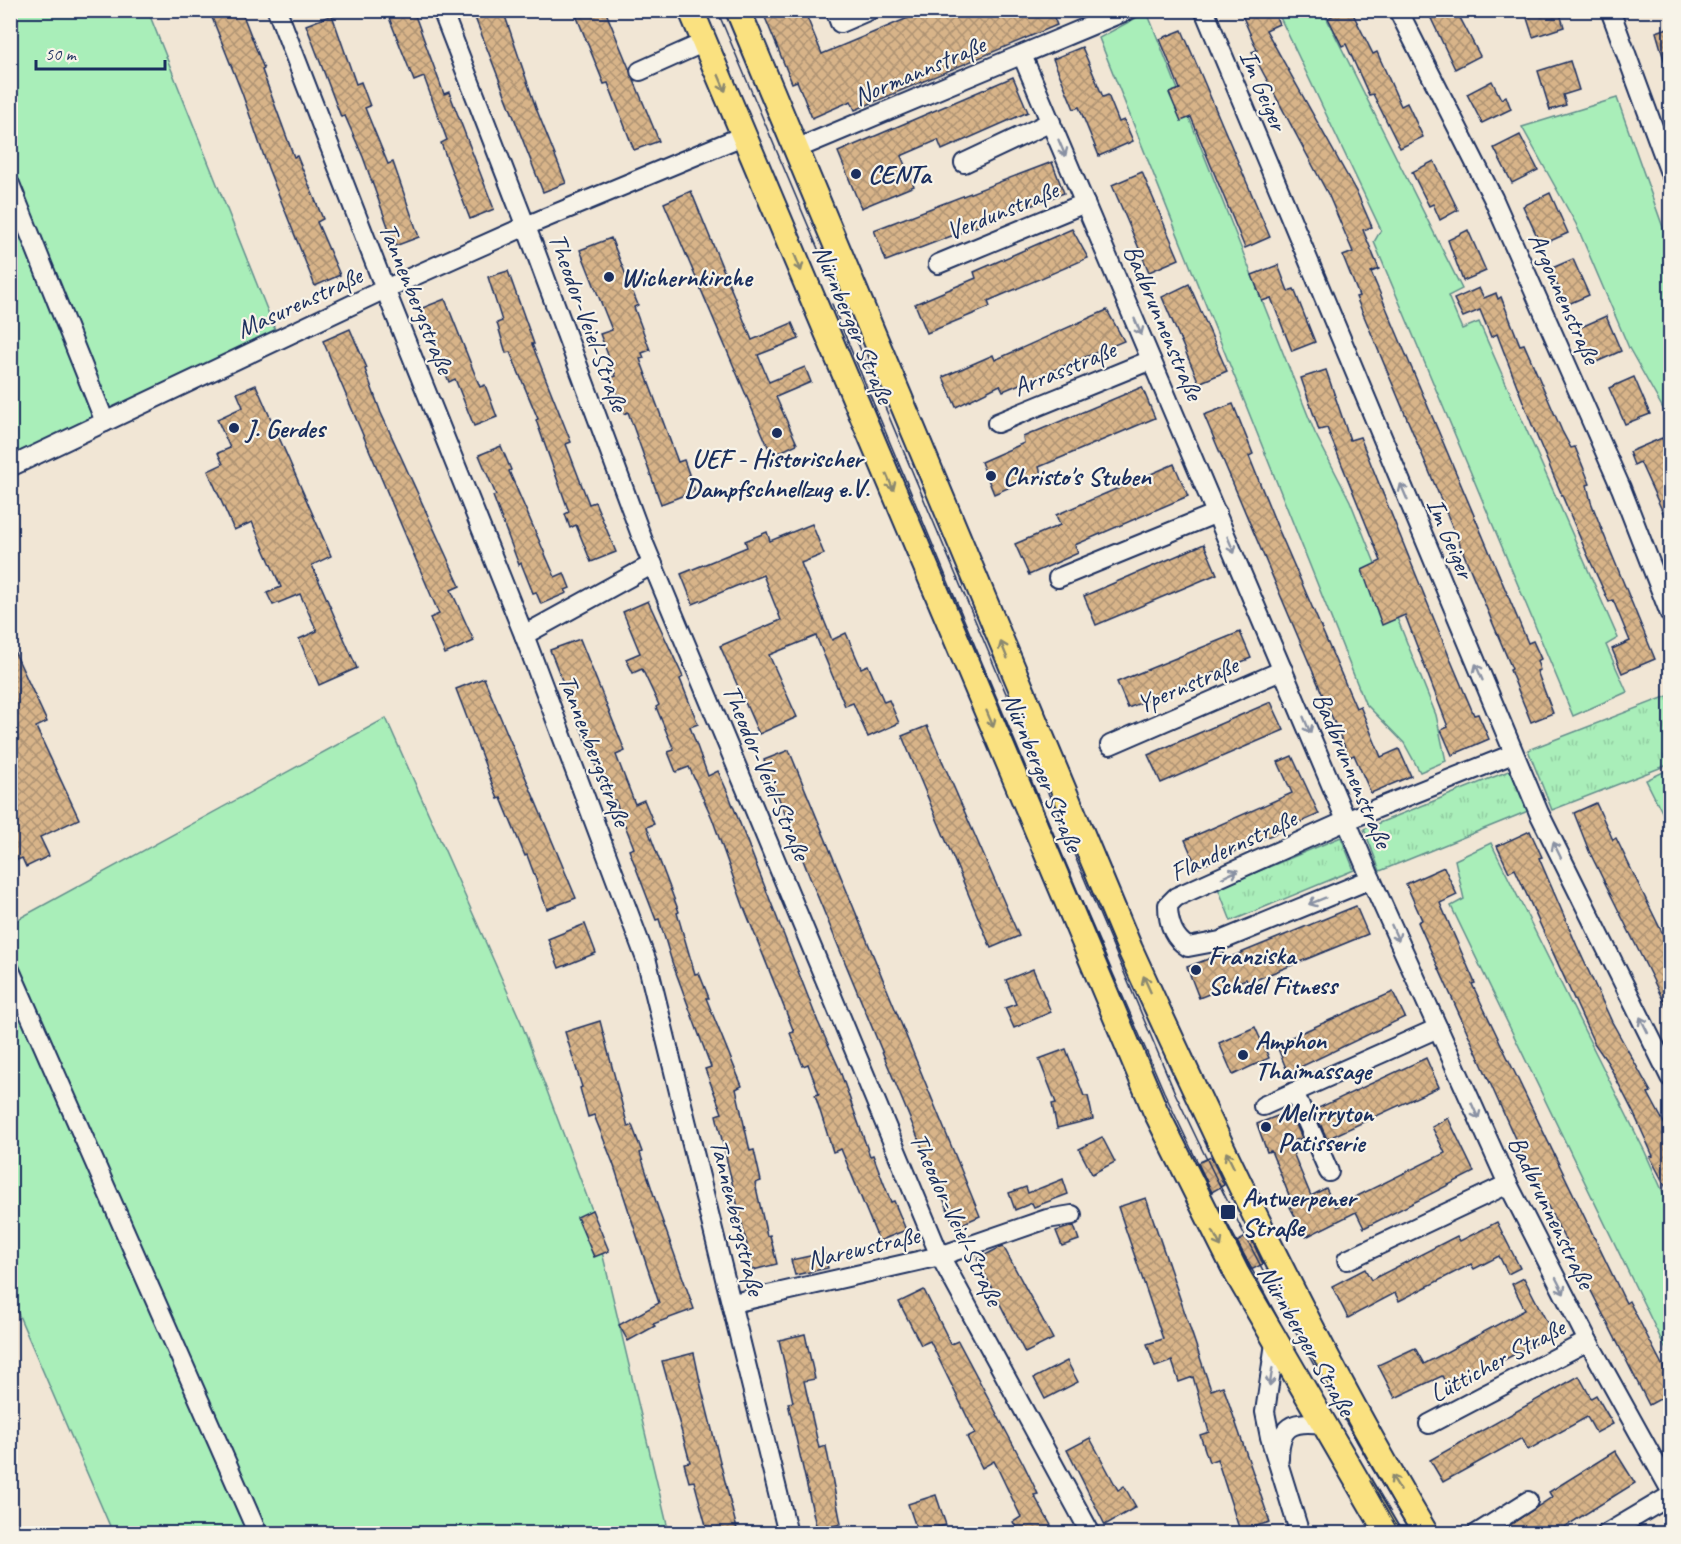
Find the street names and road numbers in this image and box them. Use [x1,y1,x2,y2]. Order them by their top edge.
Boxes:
street label: Normannstraße [848,27,992,113]
street label: Im Geiger [1232,45,1296,138]
street label: Verdunstraße [941,172,1065,248]
street label: Tannenbergstraße [371,218,463,381]
street label: Argonnenstraße [1521,227,1609,371]
street label: Theodor-Veiel-Straße [541,229,637,418]
street label: Badbrunnenstraße [1116,239,1212,407]
street label: Nürnberger Straße [805,240,903,411]
street label: Masurenstraße [231,258,370,346]
street label: Arrasstraße [1008,332,1123,404]
street label: Im Geiger [1419,493,1483,586]
street label: Ypernstraße [1131,647,1245,721]
street label: Tannenbergstraße [550,670,639,833]
street label: Theodor-Veiel-Straße [715,680,819,867]
street label: Badbrunnenstraße [1305,687,1401,855]
street label: Nürnberger Straße [994,688,1092,859]
street label: Flandernstraße [1165,801,1304,889]
street label: Theodor-Veiel-Straße [902,1127,1012,1313]
street label: Badbrunnenstraße [1500,1130,1604,1296]
street label: Tannenbergstraße [702,1136,773,1301]
street label: Narewstraße [804,1218,925,1276]
street label: Nürnberger Straße [1250,1259,1364,1424]
street label: Lütticher Straße [1424,1310,1573,1410]

